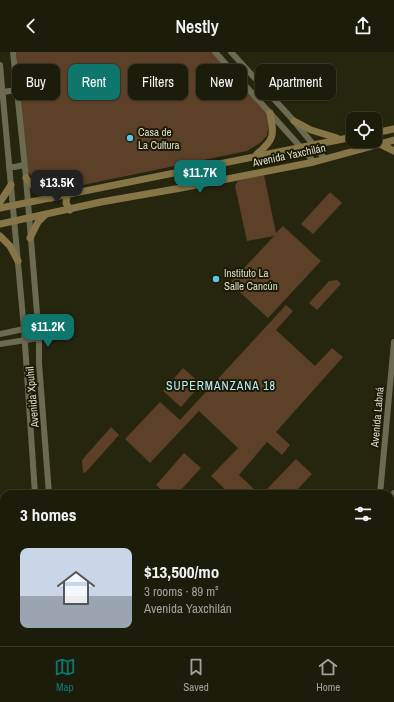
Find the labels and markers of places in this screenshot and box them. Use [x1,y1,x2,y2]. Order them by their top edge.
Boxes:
place label: Casa de La Cultura [138,125,180,152]
marker: Casa de La Cultura [125,133,135,143]
pin: $11.7K [167,160,233,194]
pin: $13.5K [24,170,90,204]
place label: Instituto La Salle Cancún [224,266,278,293]
marker: Instituto La Salle Cancún [211,274,221,284]
pin: $11.2K [15,314,81,348]

